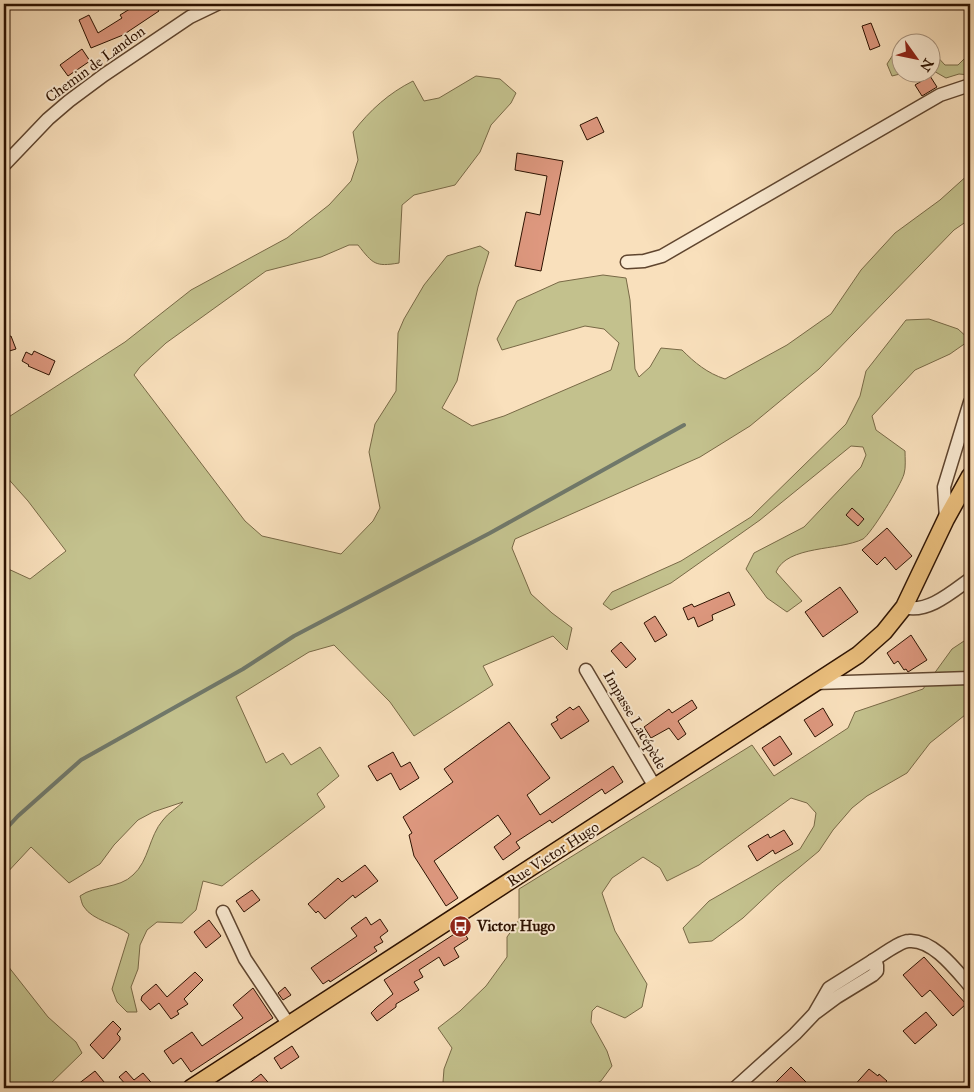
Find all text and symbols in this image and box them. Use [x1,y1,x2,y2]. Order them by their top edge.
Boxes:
street label: Chemin de Landon [42,22,148,106]
north arrow [892,32,942,82]
text: N [916,55,937,75]
street label: Impasse Lacépède [599,668,671,772]
street label: Rue Victor Hugo [504,817,603,890]
bus stop icon: Victor Hugo [449,914,473,938]
place label: Victor Hugo [476,917,555,936]

